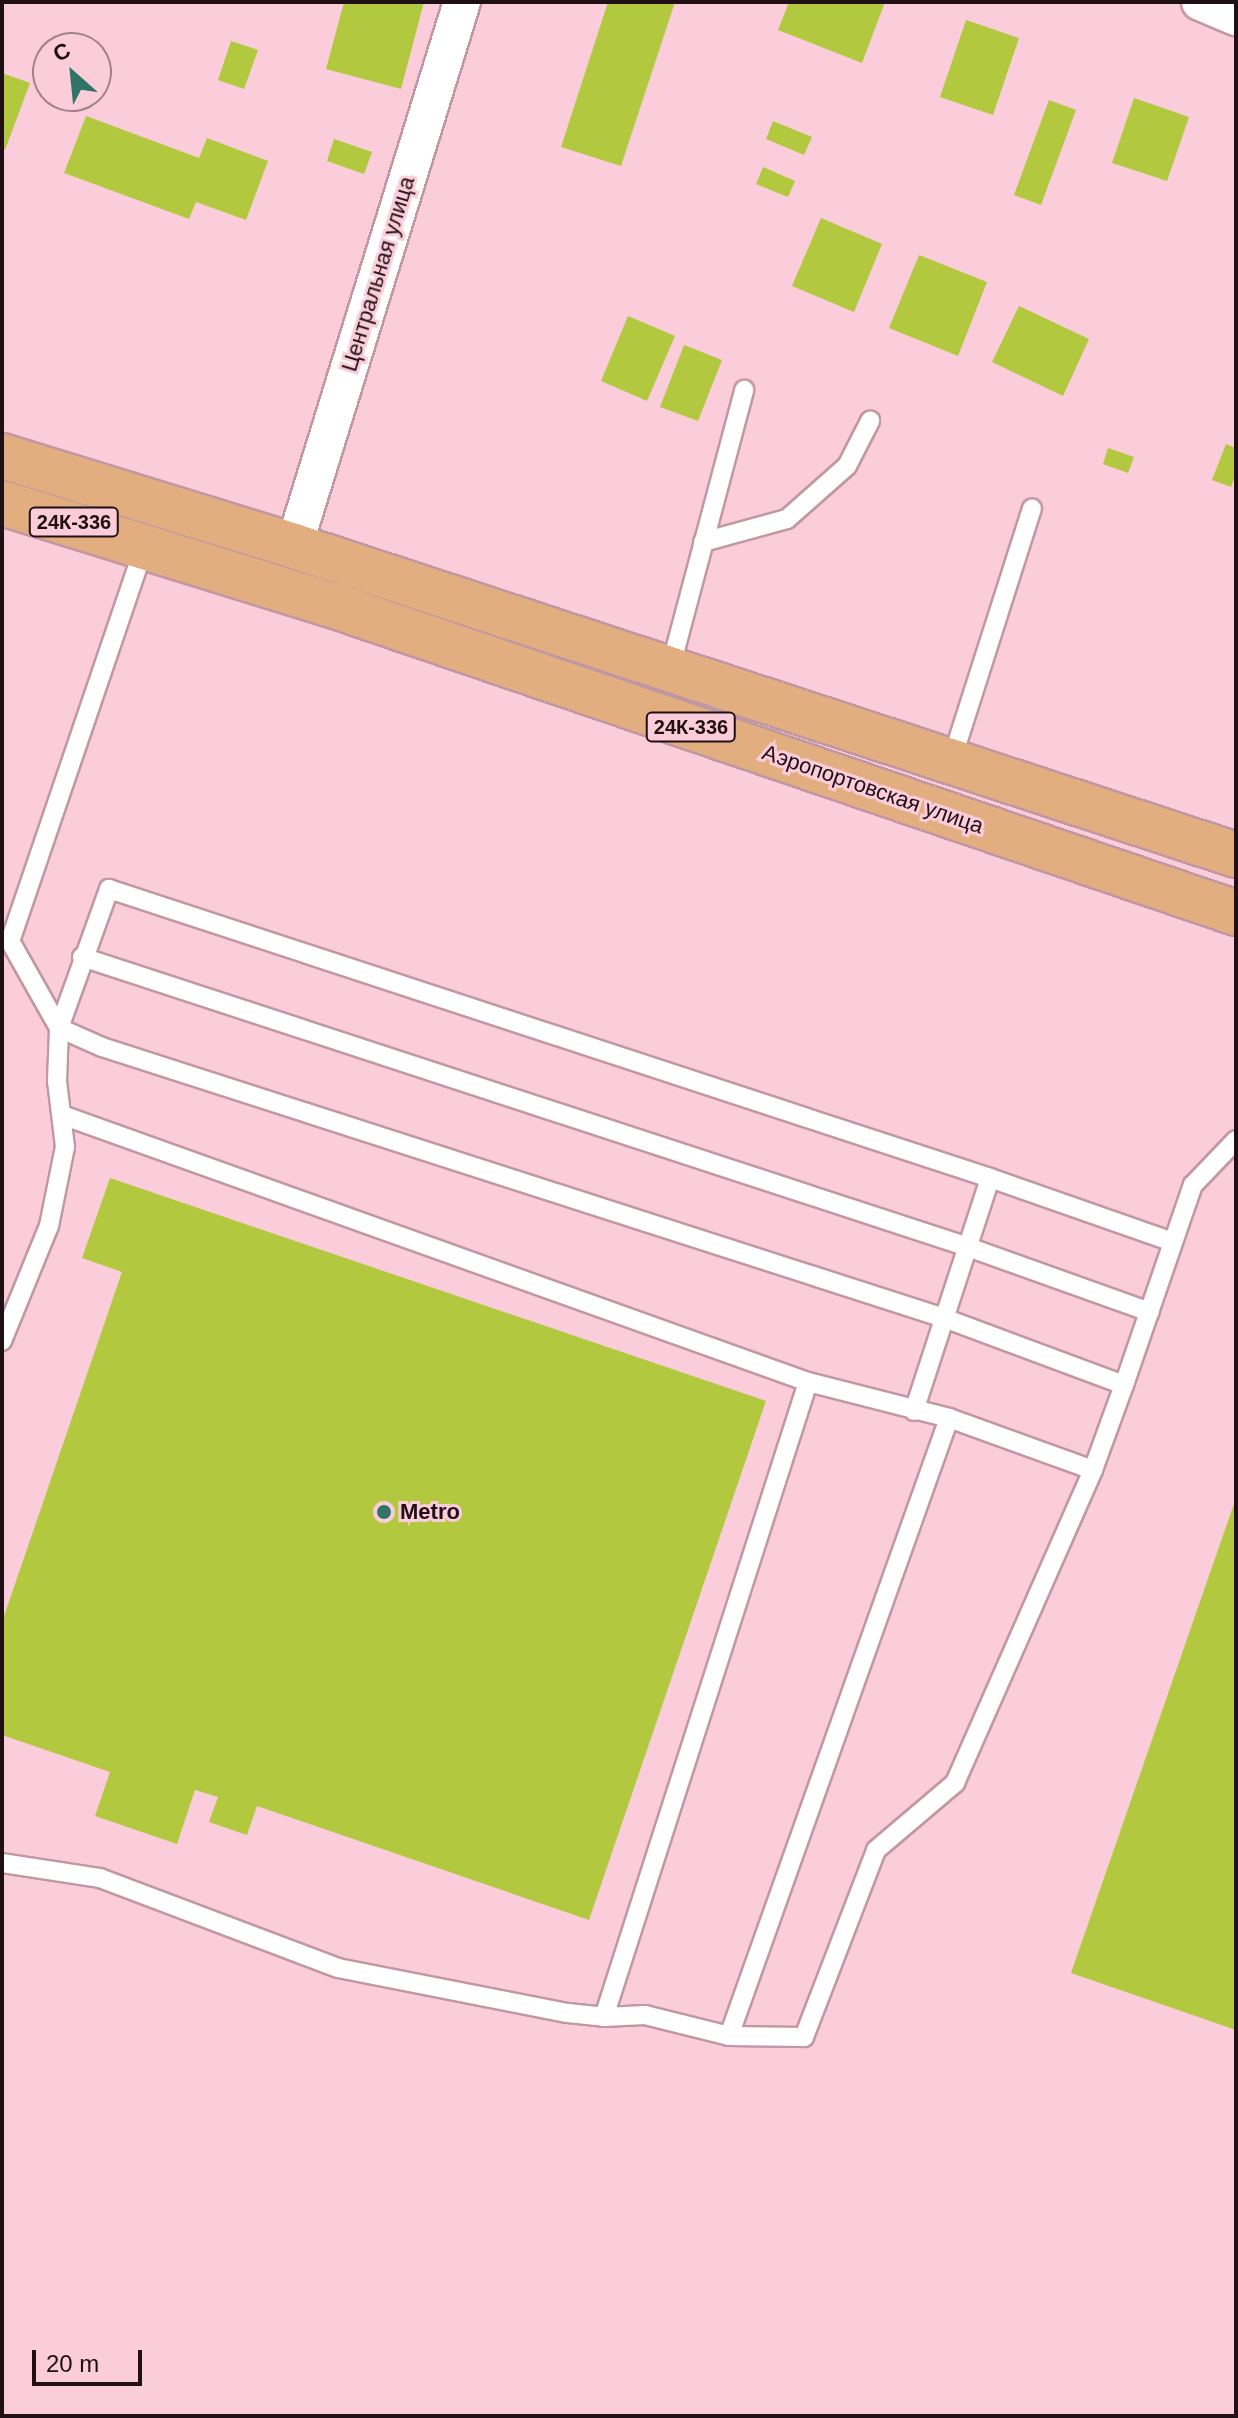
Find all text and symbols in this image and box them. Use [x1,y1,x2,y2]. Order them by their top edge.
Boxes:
north arrow [32,32,112,112]
text: С [49,37,75,67]
street label: Центральная улица [336,173,420,375]
road number: 24К-336 [28,506,120,538]
road number: 24К-336 [645,711,737,743]
street label: Аэропортовская улица [759,739,987,839]
place label: Metro [400,1499,460,1525]
marker: Metro [375,1503,393,1521]
scale bar [36,2334,146,2384]
text: 20 m [46,2350,99,2377]

